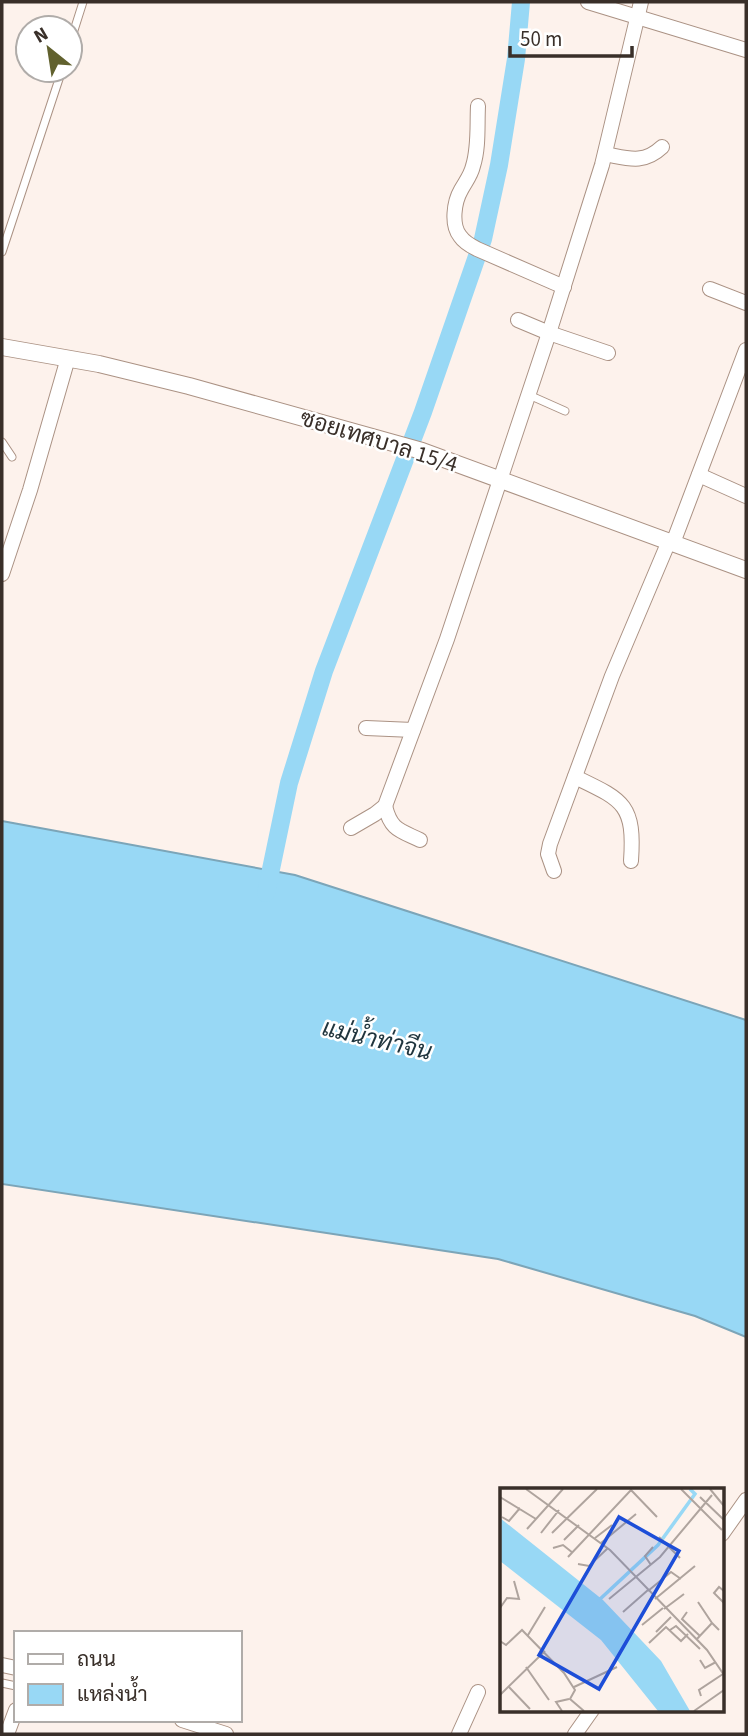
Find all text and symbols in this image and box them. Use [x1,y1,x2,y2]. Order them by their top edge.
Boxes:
north arrow [14,14,84,84]
scale bar [510,14,632,58]
text: N [29,21,53,50]
text: 50 m [520,24,562,54]
street label: ซอยเทศบาล 15/4 [296,401,462,481]
water label: แม่น้ำท่าจีน [319,1007,436,1070]
inset map [500,1488,724,1712]
legend [14,1631,242,1722]
text: ถนน [77,1644,116,1674]
text: แหล่งน้ำ [77,1676,148,1709]

